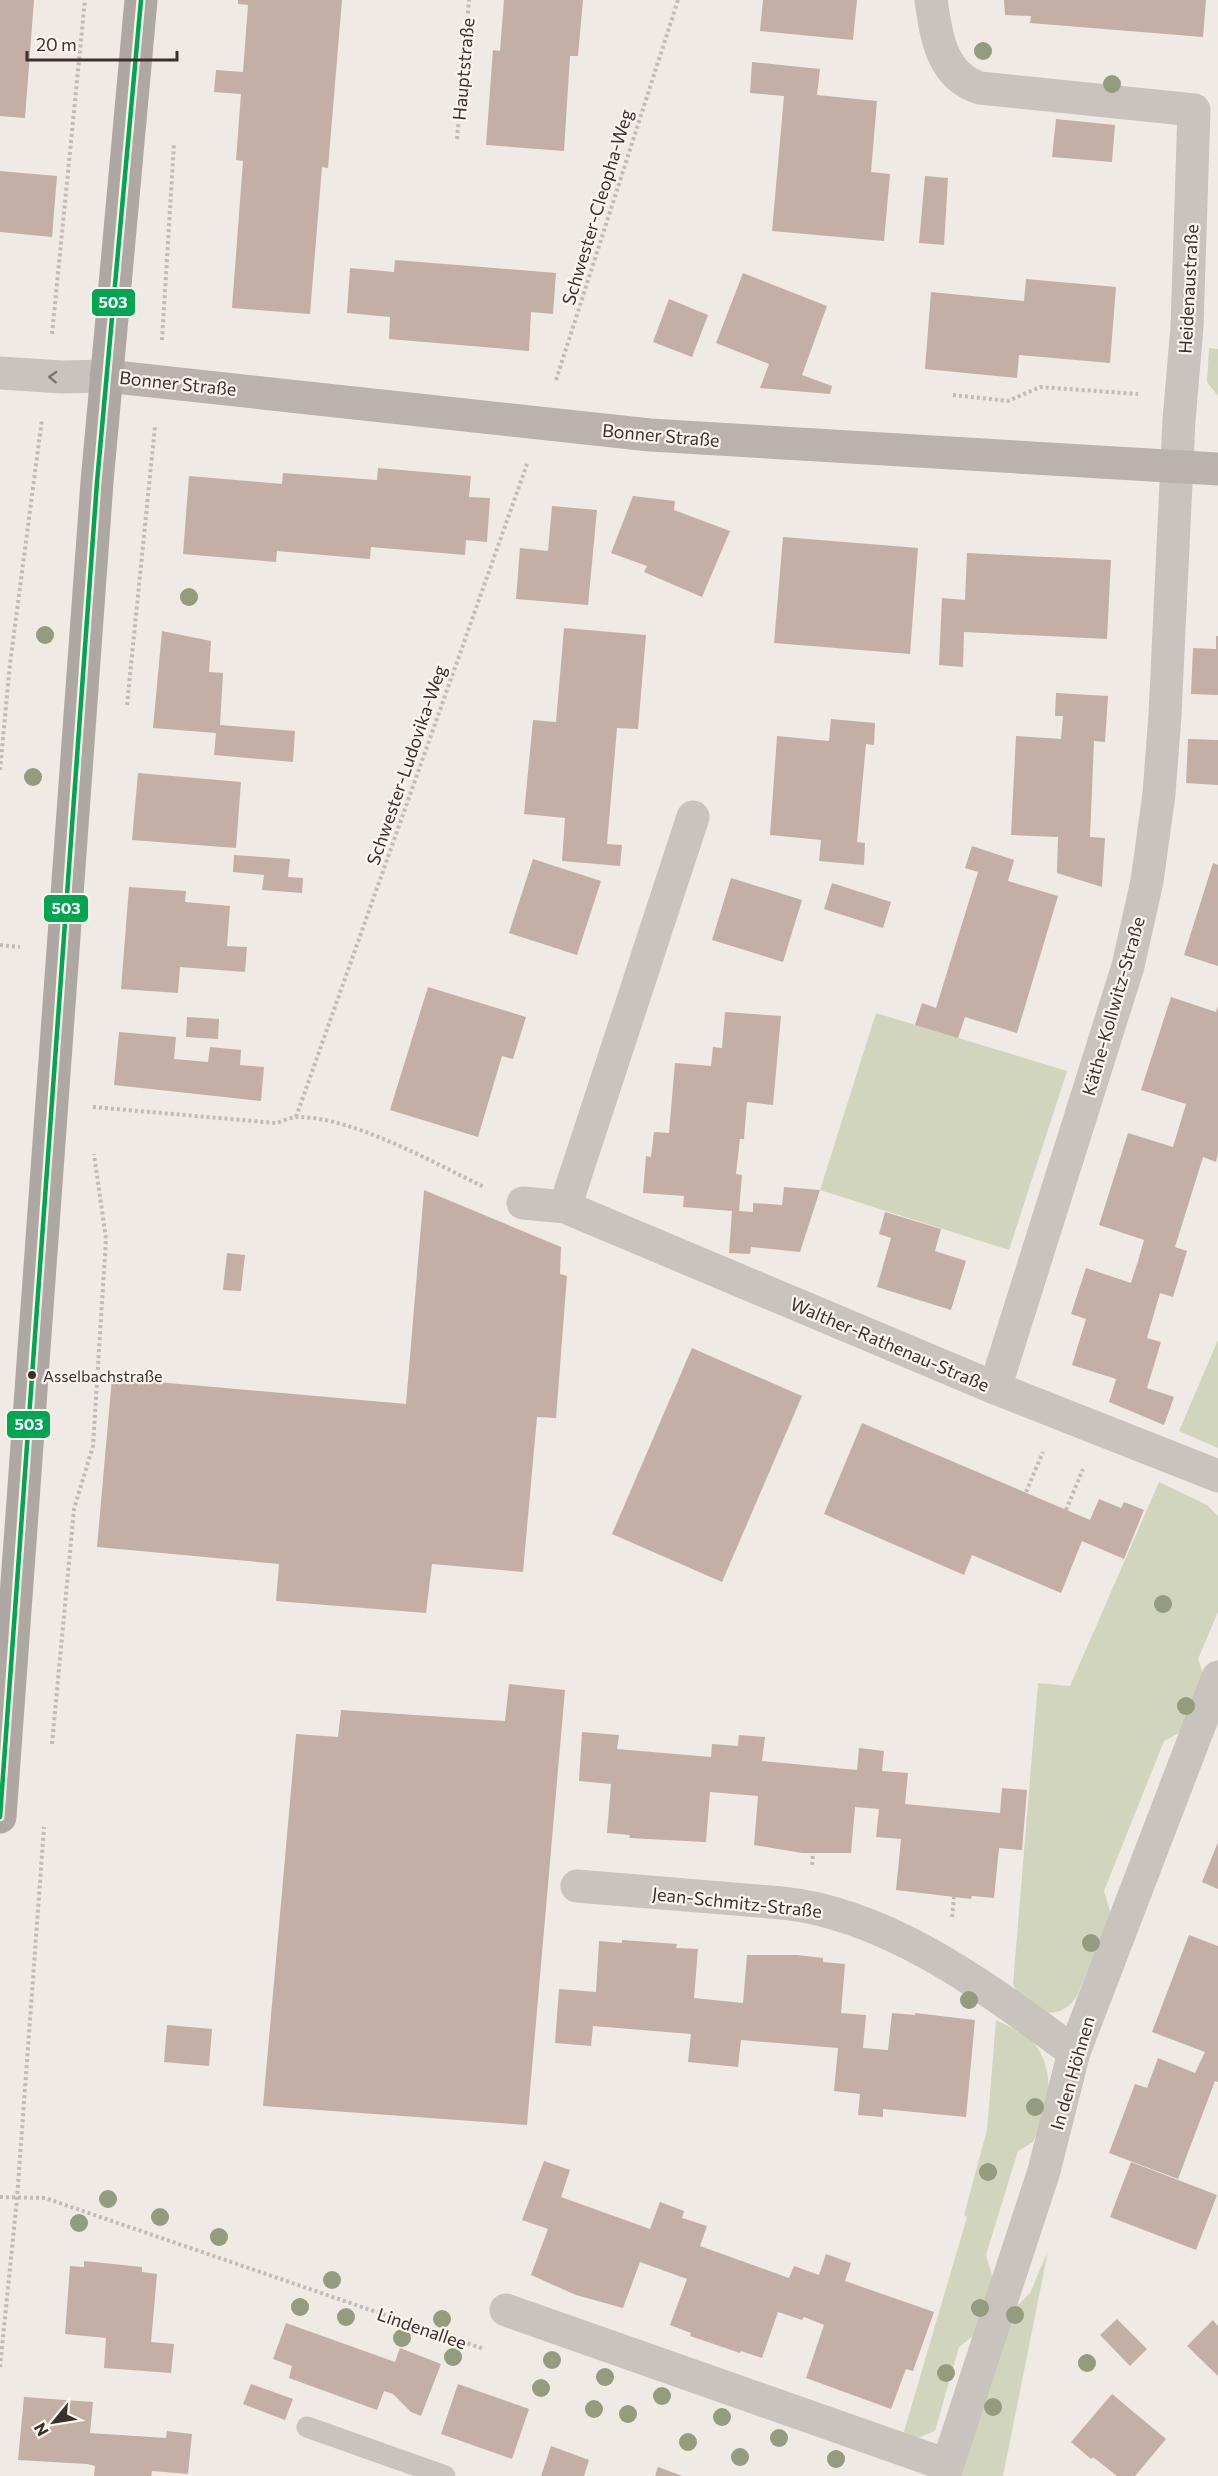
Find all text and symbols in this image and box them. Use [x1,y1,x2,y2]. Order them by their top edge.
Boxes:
street label: Hauptstraße [448,17,478,121]
scale bar [27,24,177,62]
text: 20 m [36,33,77,55]
street label: Schwester-Cleopha-Weg [557,106,637,307]
street label: Heidenaustraße [1174,224,1202,354]
line badge: 503 [91,288,136,317]
text: 503 [98,292,128,311]
street label: Bonner Straße [118,366,238,400]
one-way arrow [48,370,57,383]
street label: Bonner Straße [601,419,721,451]
street label: Schwester-Ludovika-Weg [361,662,451,868]
line badge: 503 [43,894,89,923]
text: 503 [51,898,81,917]
street label: Käthe-Kollwitz-Straße [1077,914,1149,1098]
street label: Walther-Rathenau-Straße [787,1292,993,1396]
place label: Asselbachstraße [43,1366,163,1385]
marker: Asselbachstraße [26,1369,38,1381]
line badge: 503 [6,1410,51,1439]
text: 503 [14,1414,44,1433]
street label: Jean-Schmitz-Straße [651,1882,823,1922]
street label: In den Höhnen [1045,2014,1099,2132]
street label: Lindenallee [374,2302,470,2354]
north arrow [24,2392,84,2452]
text: N [29,2420,52,2440]

